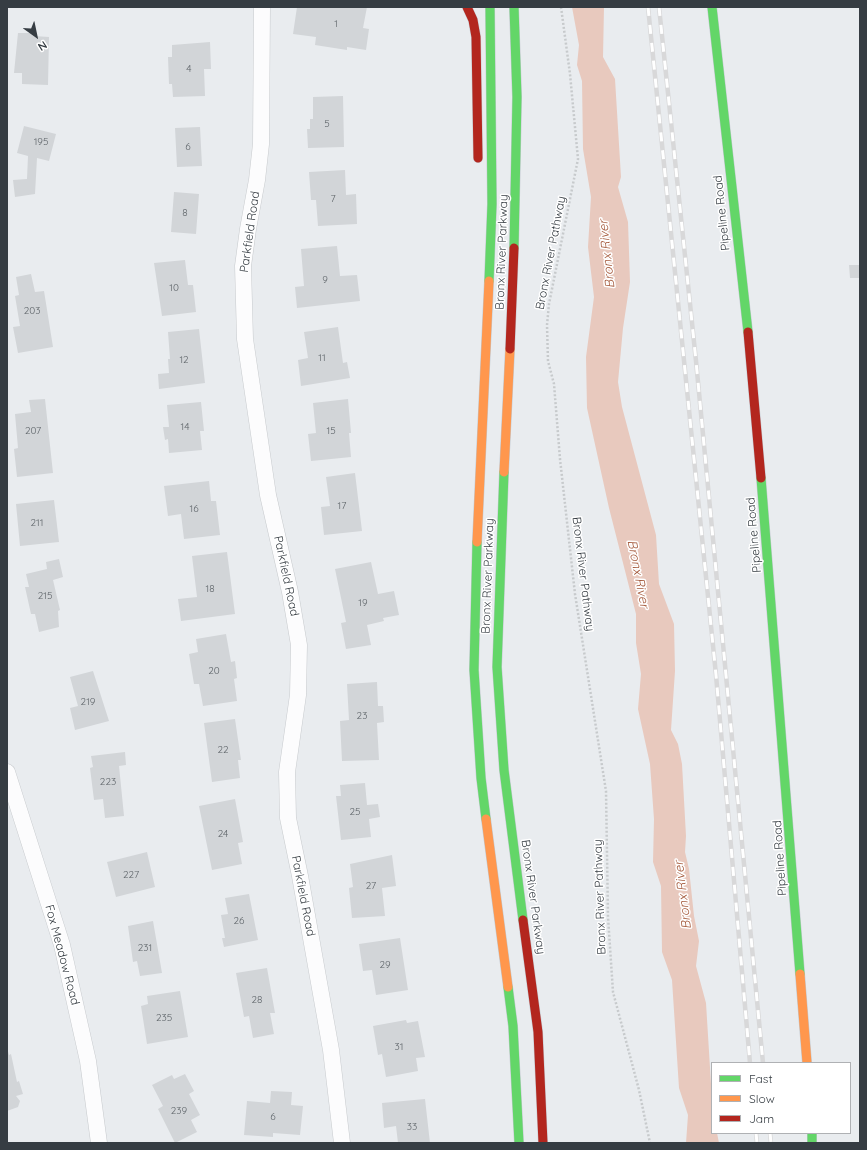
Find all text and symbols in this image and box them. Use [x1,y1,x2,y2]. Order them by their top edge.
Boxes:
north arrow [16,16,56,56]
house number: 1 [334,18,338,30]
text: N [35,38,50,54]
house number: 4 [186,63,192,75]
house number: 5 [324,118,330,130]
house number: 195 [34,136,48,148]
house number: 6 [185,141,191,153]
street label: Pipeline Road [711,175,733,251]
street label: Parkfield Road [237,190,263,274]
house number: 7 [330,193,336,205]
street label: Bronx River Parkway [493,194,511,310]
street label: Bronx River Pathway [533,195,569,311]
house number: 8 [182,207,188,219]
water label: Bronx River [596,219,618,289]
house number: 9 [322,274,328,286]
house number: 10 [169,282,179,294]
house number: 203 [24,305,40,317]
house number: 11 [318,352,326,364]
house number: 12 [179,354,189,366]
house number: 14 [181,421,189,433]
house number: 207 [25,425,41,437]
house number: 15 [326,425,336,437]
street label: Pipeline Road [744,497,764,573]
house number: 17 [338,500,346,512]
house number: 16 [189,503,199,515]
street label: Bronx River Pathway [569,516,597,632]
house number: 211 [31,517,43,529]
street label: Bronx River Parkway [479,518,497,634]
street label: Parkfield Road [270,534,302,618]
water label: Bronx River [624,539,652,609]
house number: 18 [205,583,215,595]
house number: 215 [38,590,52,602]
house number: 19 [358,597,368,609]
house number: 20 [208,665,220,677]
house number: 219 [81,696,95,708]
house number: 23 [357,710,367,722]
house number: 22 [217,744,229,756]
house number: 223 [100,776,116,788]
house number: 25 [350,806,360,818]
street label: Pipeline Road [770,820,790,896]
house number: 24 [218,828,228,840]
street label: Bronx River Parkway [518,839,548,955]
street label: Bronx River Pathway [591,839,609,955]
street label: Parkfield Road [288,854,318,938]
water label: Bronx River [671,860,695,930]
house number: 227 [123,869,139,881]
house number: 27 [366,880,376,892]
street label: Fox Meadow Road [42,903,82,1007]
house number: 26 [234,915,244,927]
house number: 231 [138,942,152,954]
house number: 29 [379,959,391,971]
house number: 28 [252,994,262,1006]
house number: 235 [156,1012,172,1024]
house number: 31 [395,1041,403,1053]
legend [711,1062,851,1134]
text: Fast [749,1071,773,1086]
text: Slow [749,1091,775,1106]
house number: 239 [171,1105,187,1117]
house number: 6 [270,1111,276,1123]
text: Jam [749,1111,774,1126]
house number: 33 [407,1121,417,1133]

